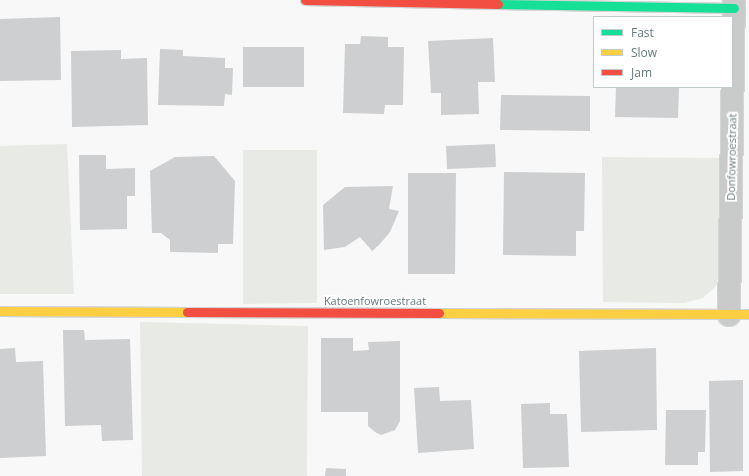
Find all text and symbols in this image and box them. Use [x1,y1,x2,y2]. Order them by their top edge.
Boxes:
legend [593,16,733,88]
text: Fast [631,24,654,41]
text: Slow [631,44,657,61]
text: Jam [631,64,652,81]
street label: Donfowroestraat [725,113,739,201]
street label: Katoenfowroestraat [324,294,426,308]

